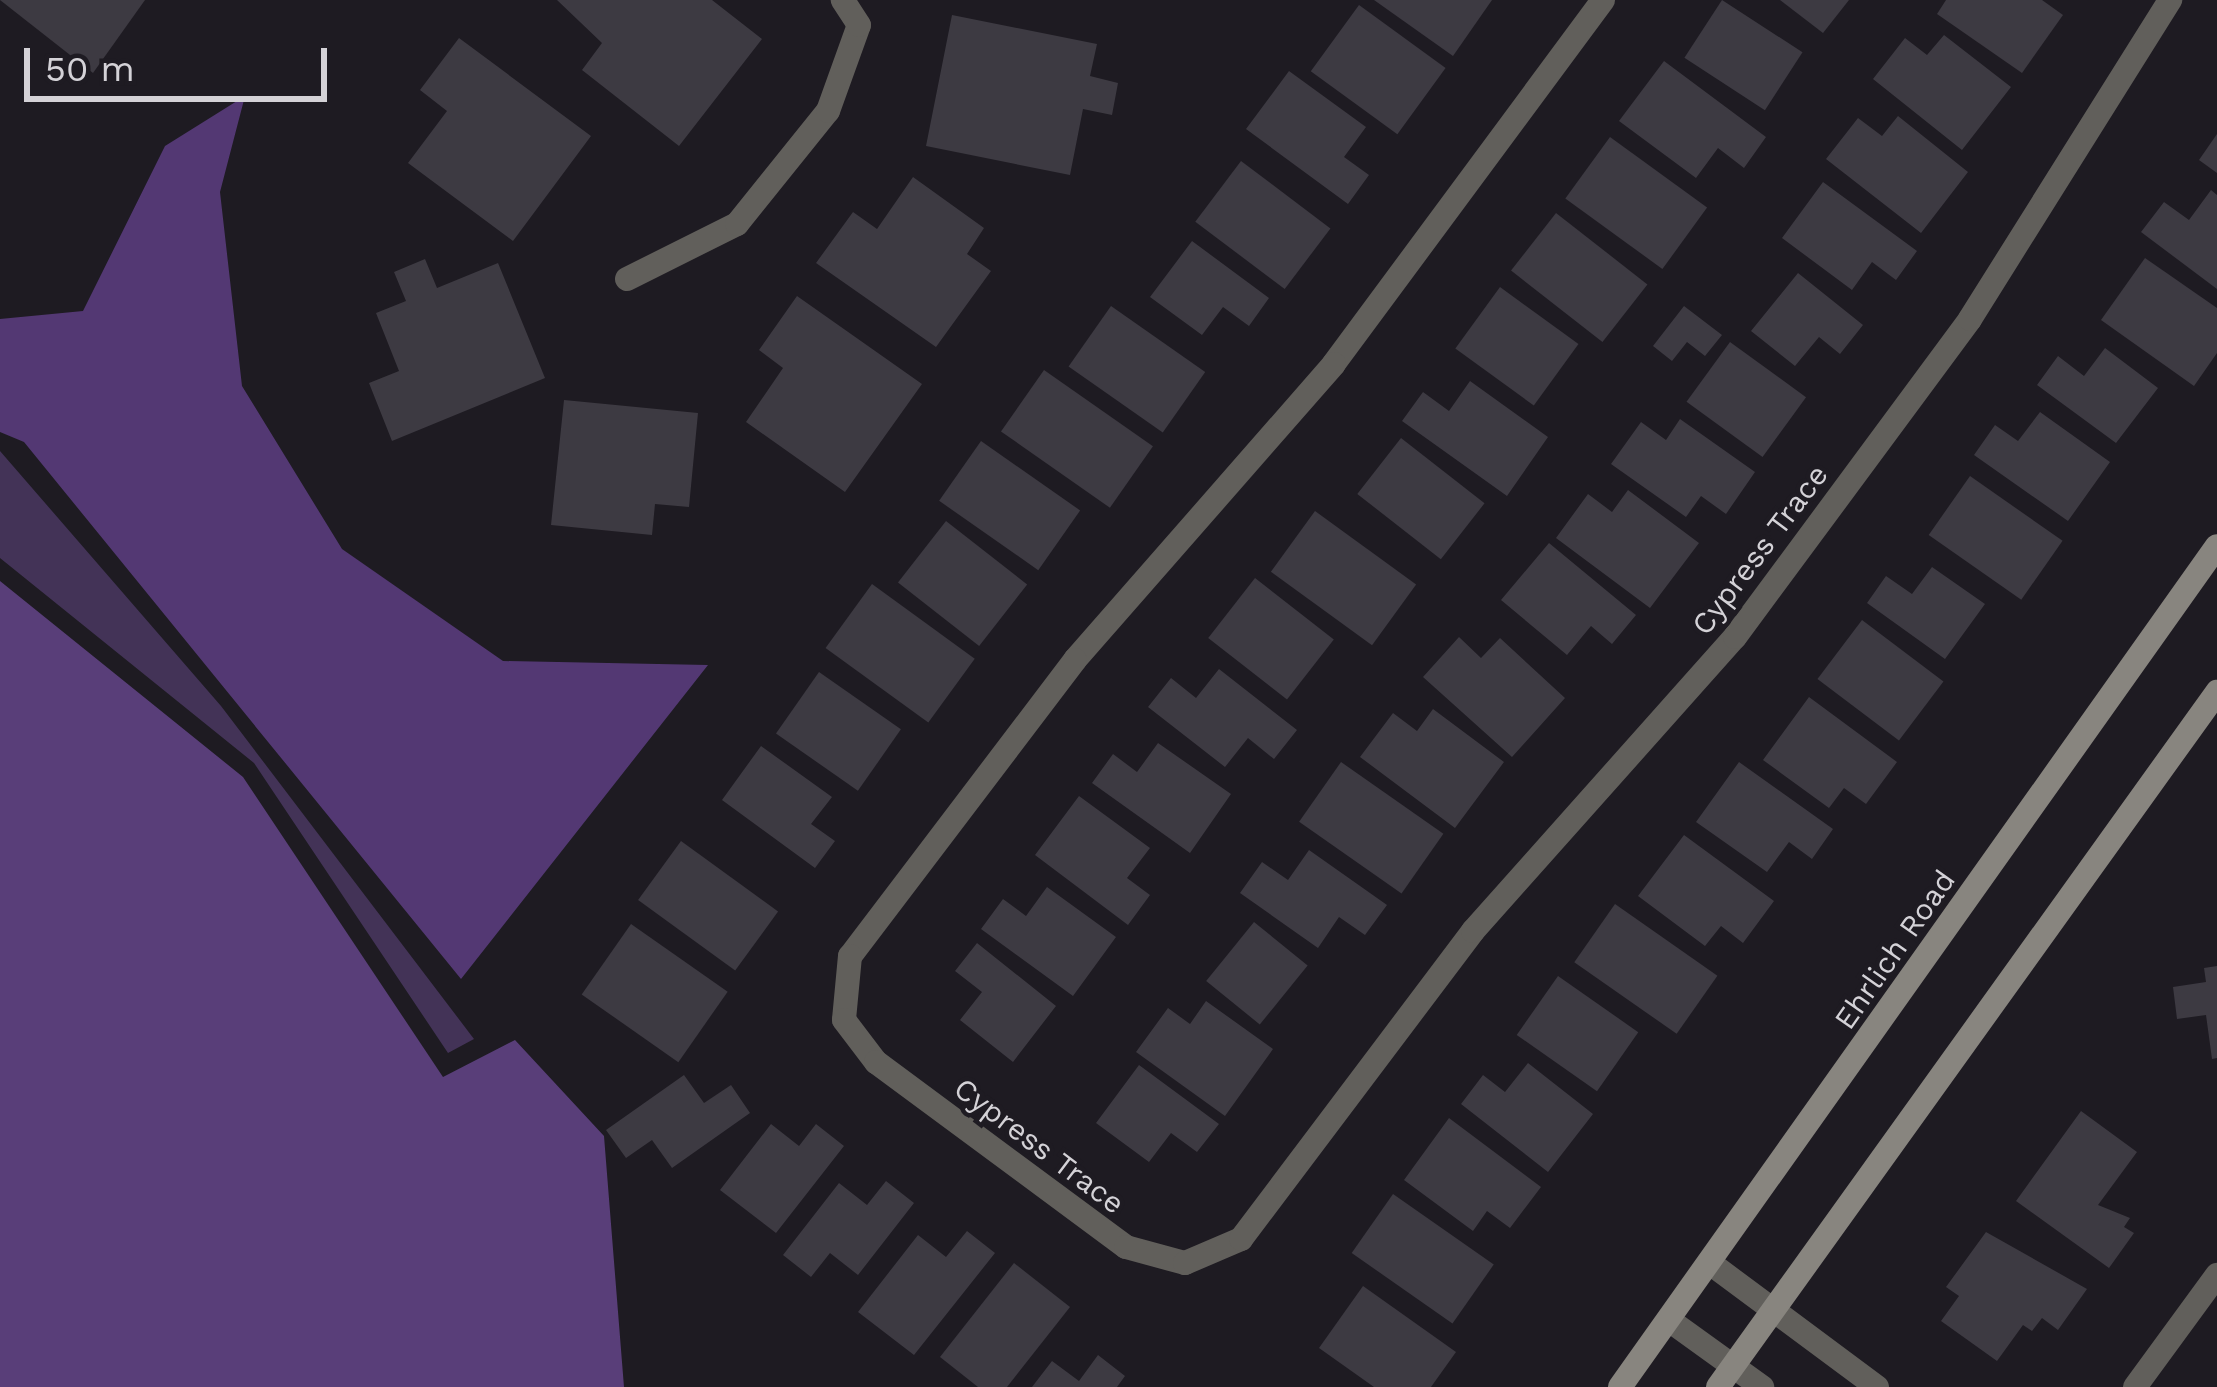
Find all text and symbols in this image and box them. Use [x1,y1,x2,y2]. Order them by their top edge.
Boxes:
scale bar [30,24,333,98]
text: 50 m [45,48,135,90]
street label: Cypress Trace [1684,457,1836,643]
street label: Ehrlich Road [1827,864,1963,1036]
street label: Cypress Trace [946,1070,1132,1222]

